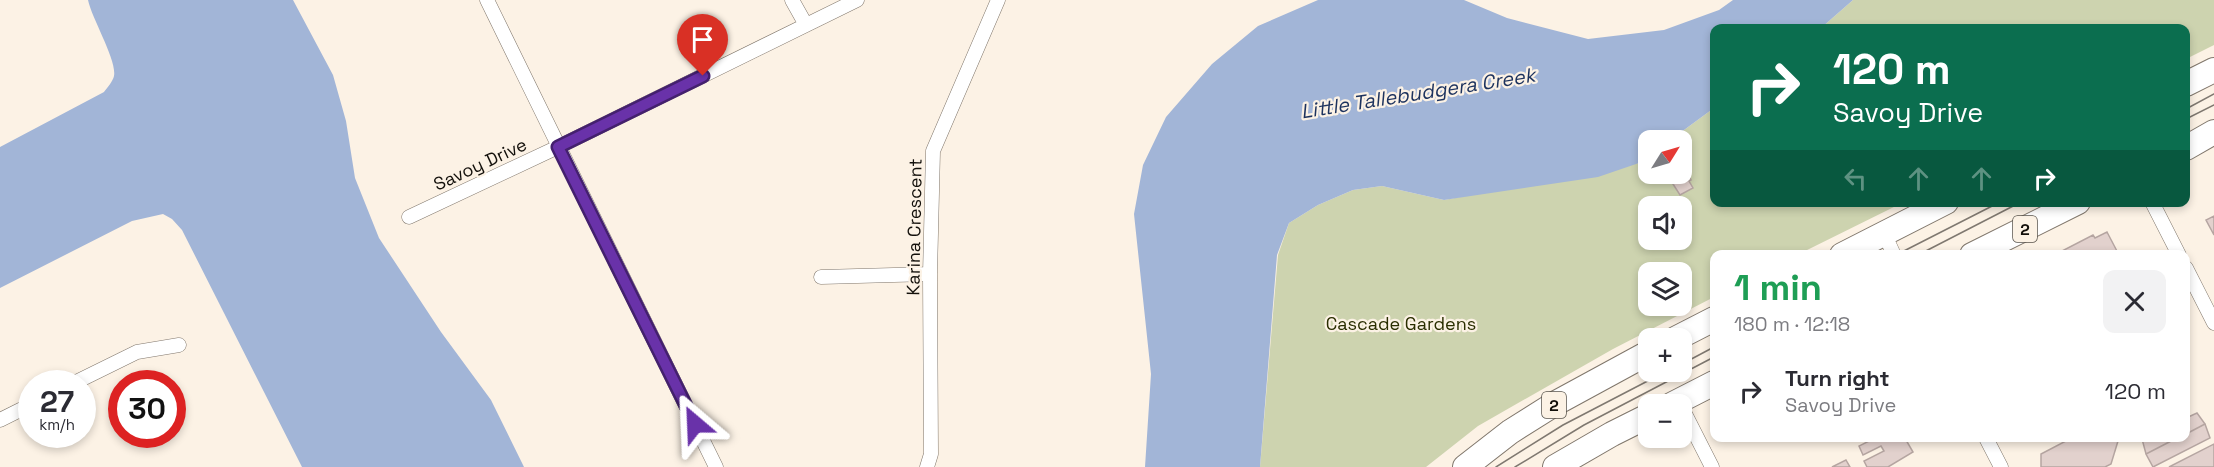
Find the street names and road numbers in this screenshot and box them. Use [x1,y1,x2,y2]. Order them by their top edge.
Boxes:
street label: Savoy Drive [430,132,530,196]
street label: Karina Crescent [901,158,927,296]
road number: 2 [2013,216,2037,242]
road number: 2 [1542,392,1566,418]

